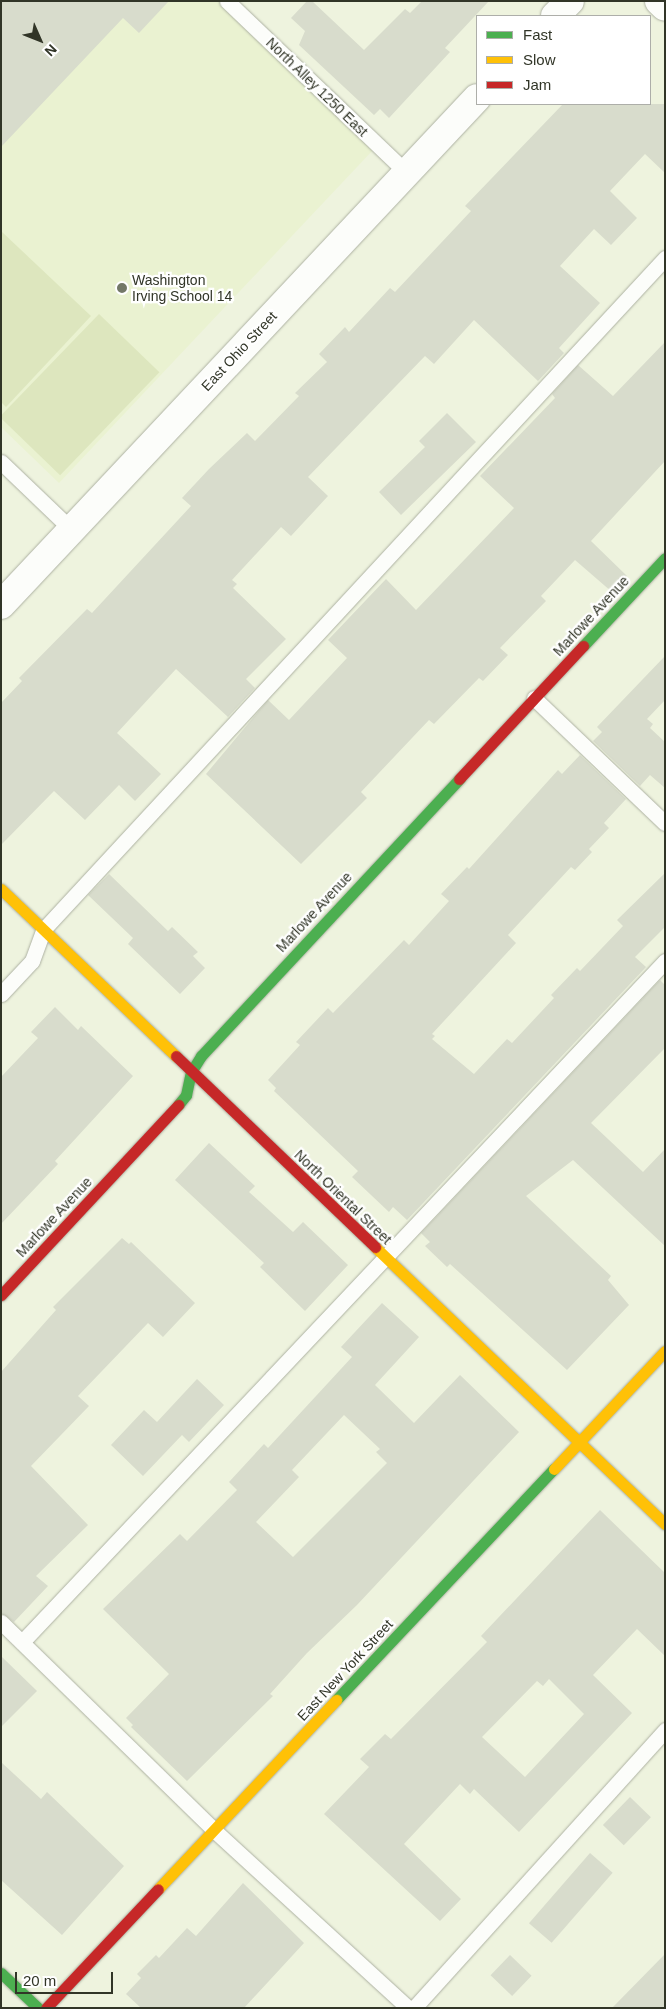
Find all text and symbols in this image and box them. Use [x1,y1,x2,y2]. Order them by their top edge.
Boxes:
north arrow [15,15,65,65]
legend [476,15,651,105]
text: Fast [523,26,552,43]
street label: North Alley 1250 East [262,34,372,140]
text: N [42,41,60,60]
text: Slow [523,51,556,68]
text: Jam [523,76,551,93]
place label: Washington Irving School 14 [132,272,232,304]
marker: Washington Irving School 14 [116,282,128,294]
street label: East Ohio Street [198,308,280,394]
street label: Marlowe Avenue [549,572,633,660]
street label: Marlowe Avenue [272,868,356,956]
street label: North Oriental Street [291,1146,395,1248]
street label: Marlowe Avenue [12,1173,96,1261]
street label: East New York Street [294,1616,396,1724]
scale bar [18,1962,115,1994]
text: 20 m [23,1972,56,1989]

